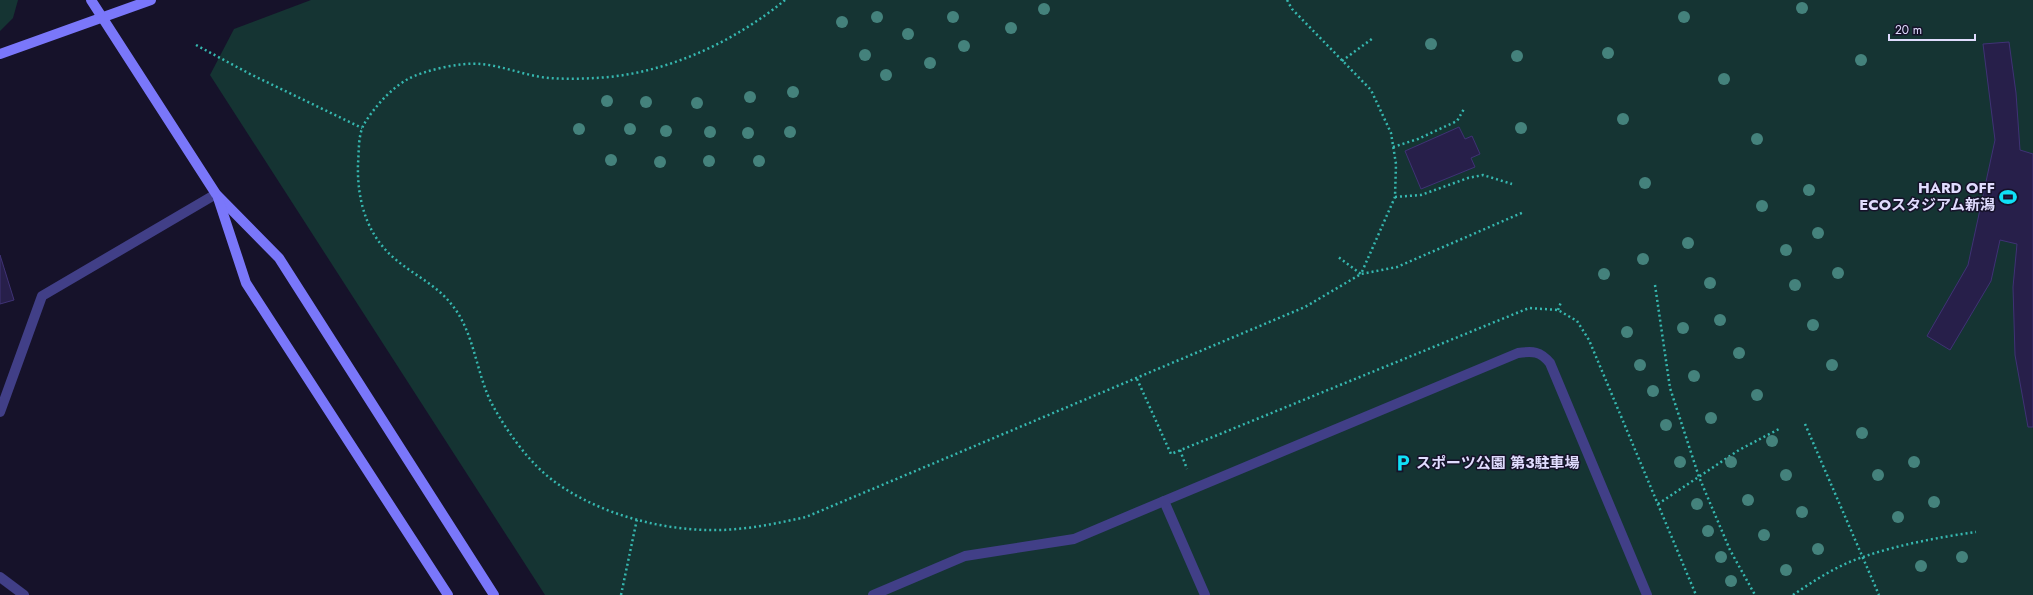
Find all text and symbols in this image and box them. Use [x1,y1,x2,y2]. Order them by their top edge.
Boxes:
scale bar [1889,16,1975,42]
text: 20 m [1895,21,1922,39]
place label: HARD OFF ECOスタジアム新潟 [1859,177,1995,216]
sports icon: HARD OFF ECOスタジアム新潟 [1998,187,2018,207]
place label: スポーツ公園 第3駐車場 [1416,452,1580,474]
parking icon: スポーツ公園 第3駐車場 [1393,453,1413,473]

